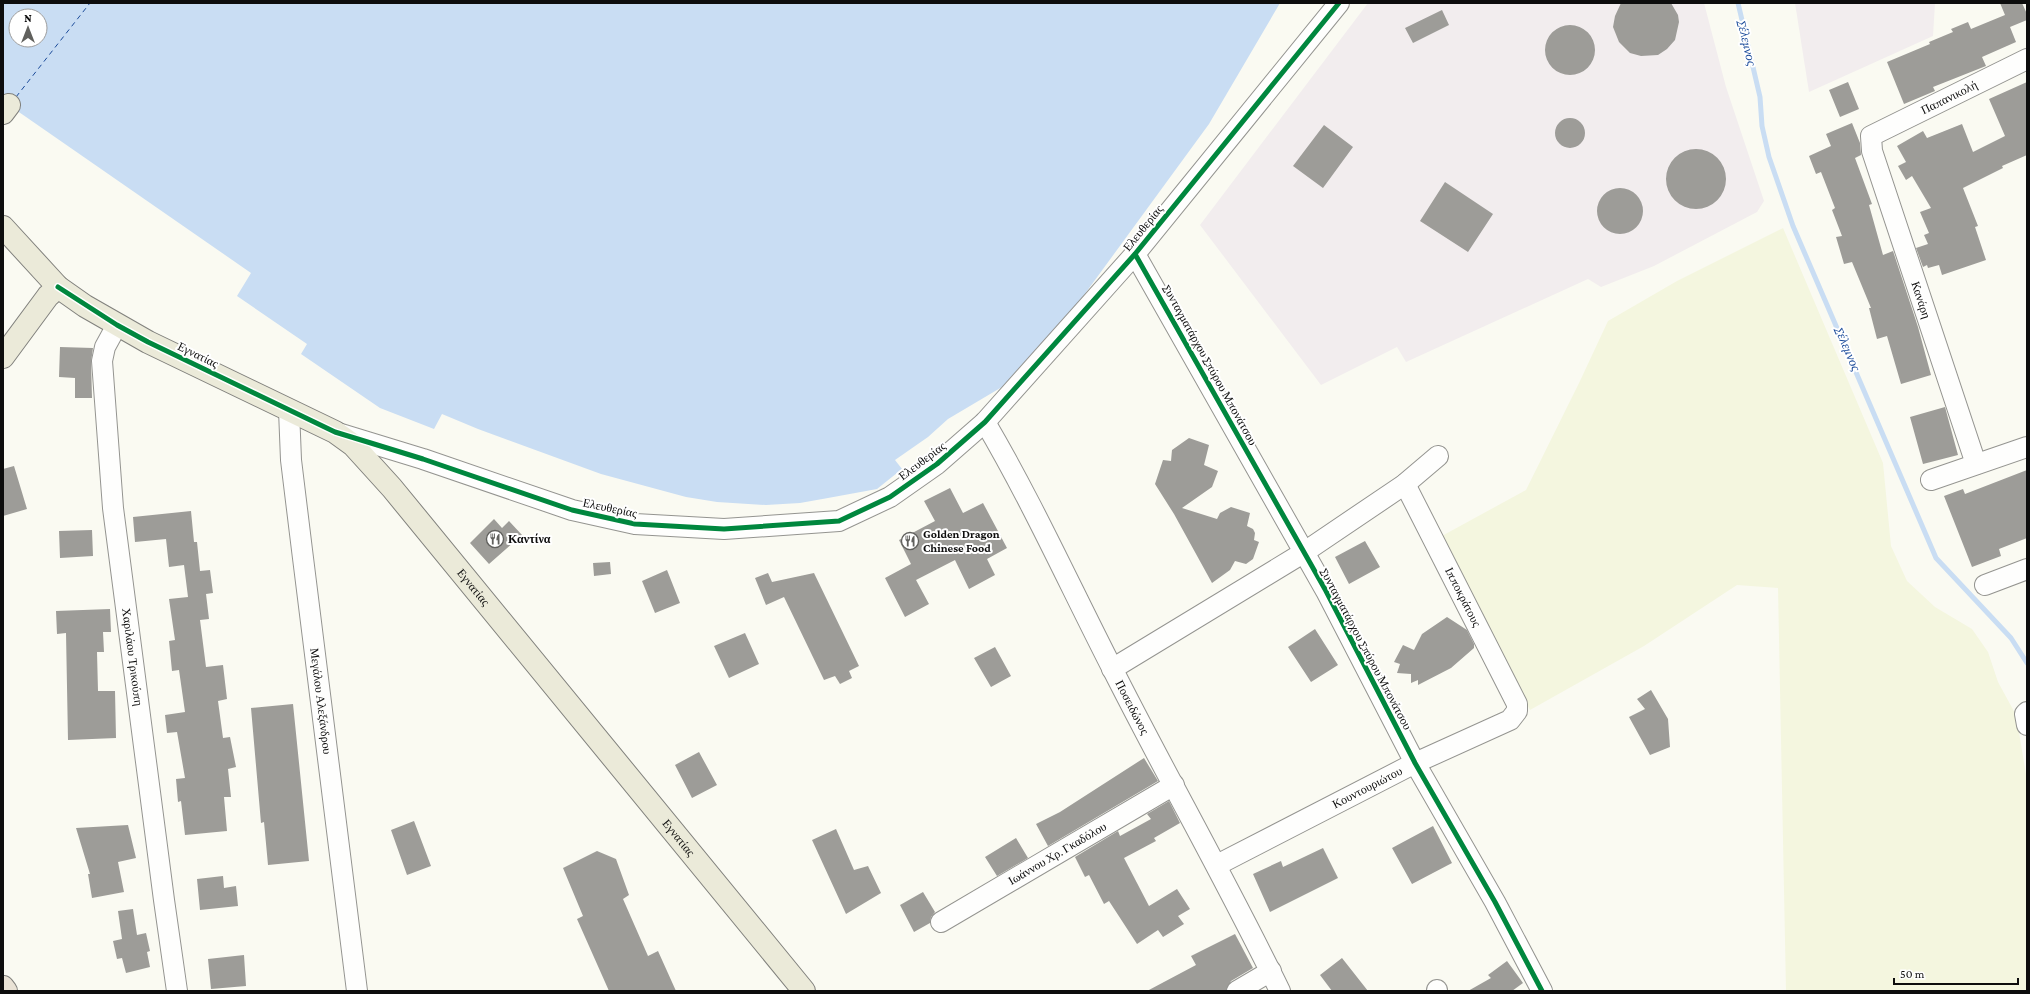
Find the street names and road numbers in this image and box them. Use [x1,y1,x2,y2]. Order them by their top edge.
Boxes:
street label: Παπανικολή [1919,78,1980,117]
street label: Ελευθερίας [1120,202,1166,254]
street label: Κανάρη [1908,280,1934,320]
street label: Συνταγματάρχου Σπύρου Μπονάτσου [1160,282,1260,448]
street label: Εγνατίας [175,339,221,371]
street label: Ελευθερίας [896,439,948,483]
street label: Ελευθερίας [582,495,639,521]
street label: Ιπποκράτους [1442,565,1484,629]
street label: Εγνατίας [454,566,493,609]
street label: Συνταγματάρχου Σπύρου Μπονάτσου [1317,566,1415,732]
street label: Χαριλάου Τρικούπη [119,607,146,707]
street label: Μεγάλου Αλεξάνδρου [307,647,334,755]
street label: Ποσειδώνος [1112,678,1152,737]
street label: Κουντουριώτου [1330,764,1405,811]
street label: Εγνατίας [659,817,698,859]
street label: Ιωάννου Χρ. Γκαδόλου [1006,819,1109,888]

